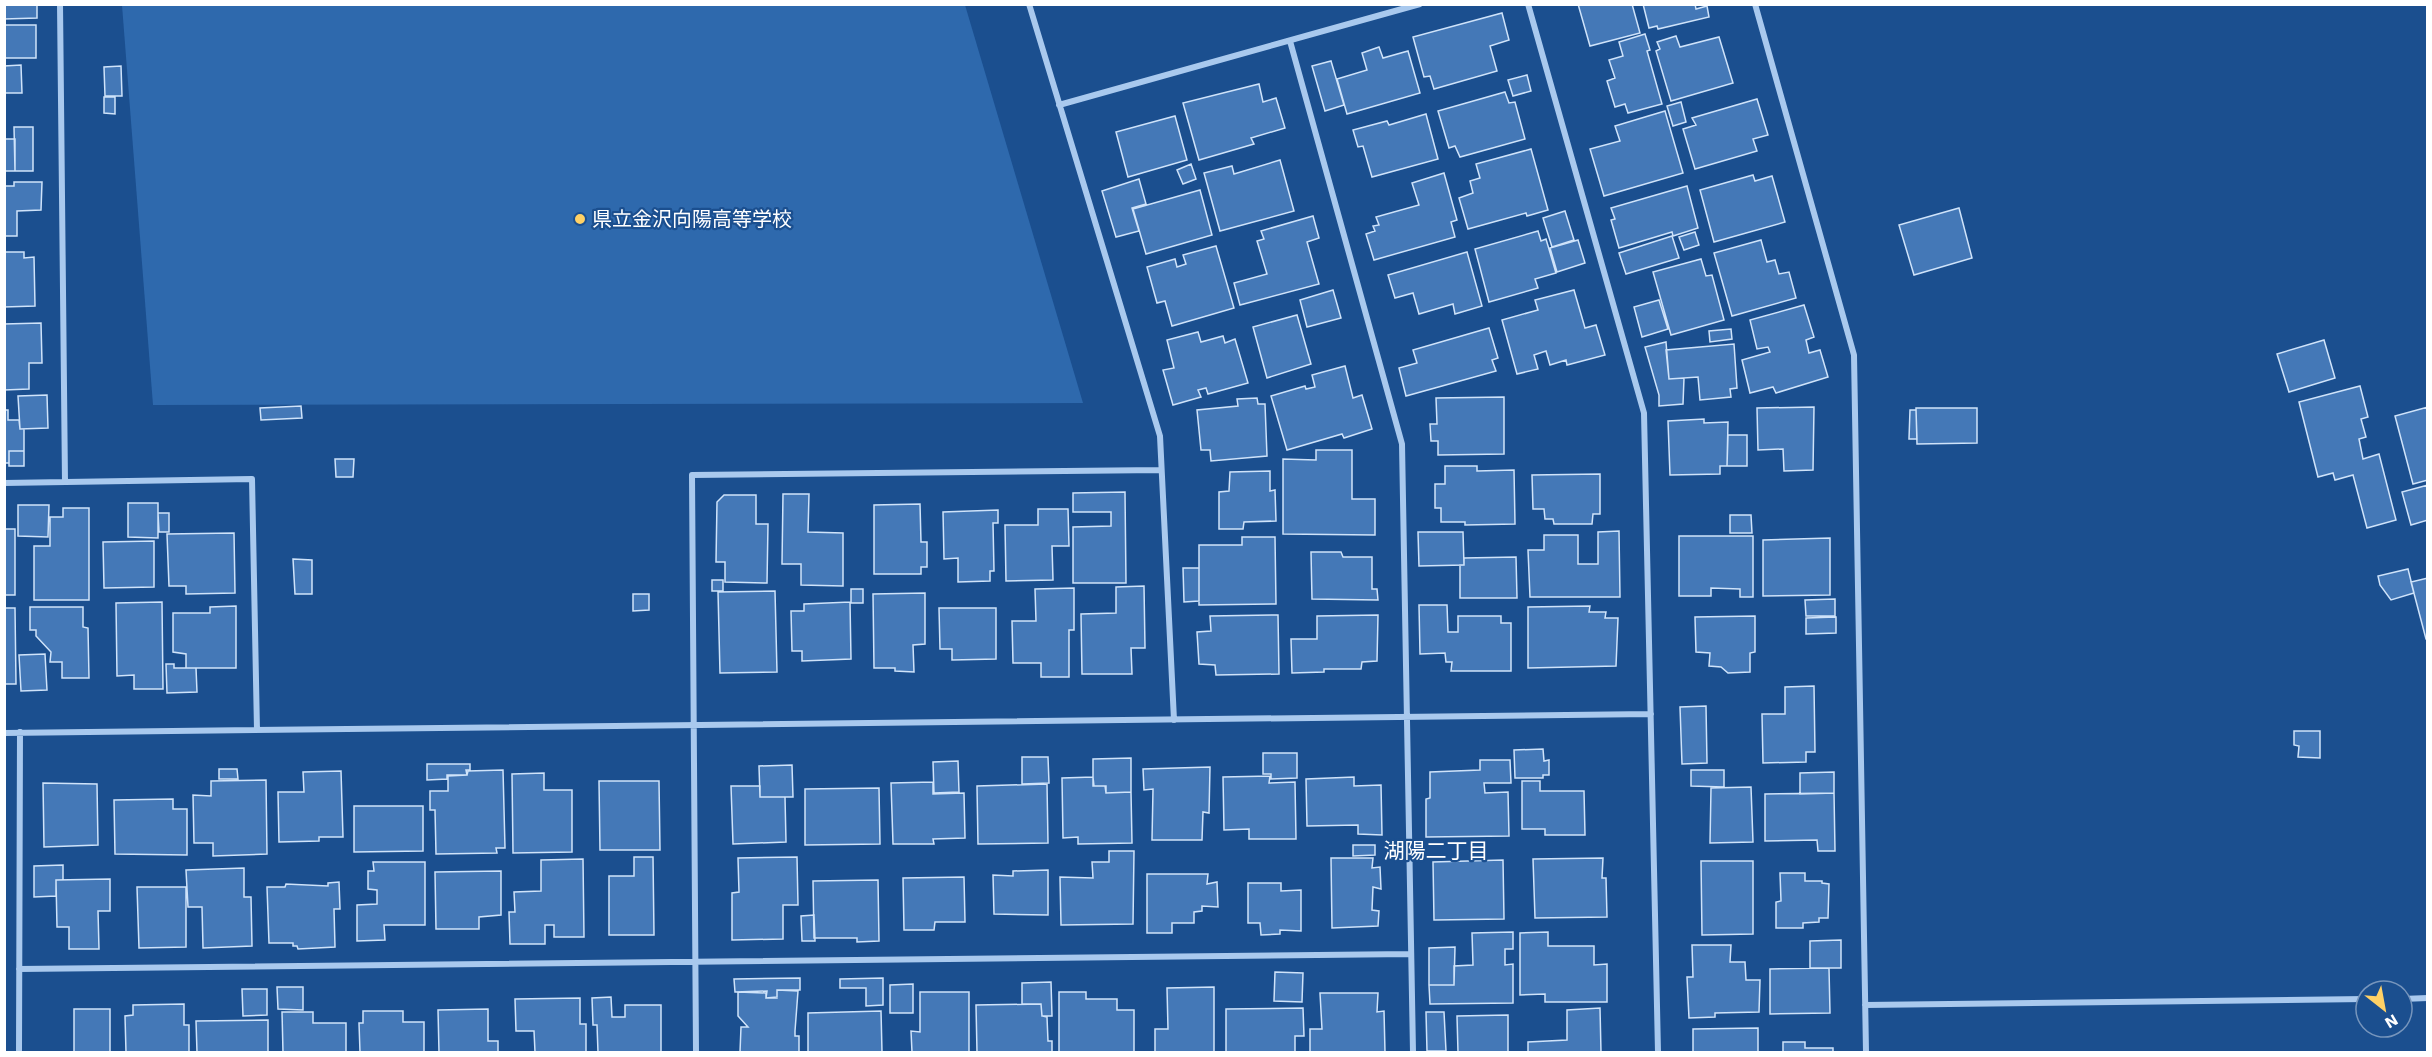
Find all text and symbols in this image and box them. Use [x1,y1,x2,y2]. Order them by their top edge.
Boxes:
place label: 県立金沢向陽高等学校 [592,207,792,231]
marker: 県立金沢向陽高等学校 [573,212,587,226]
district label: 湖陽二丁目 [1384,838,1489,863]
north arrow [2354,979,2414,1039]
text: N [2381,1010,2401,1033]

